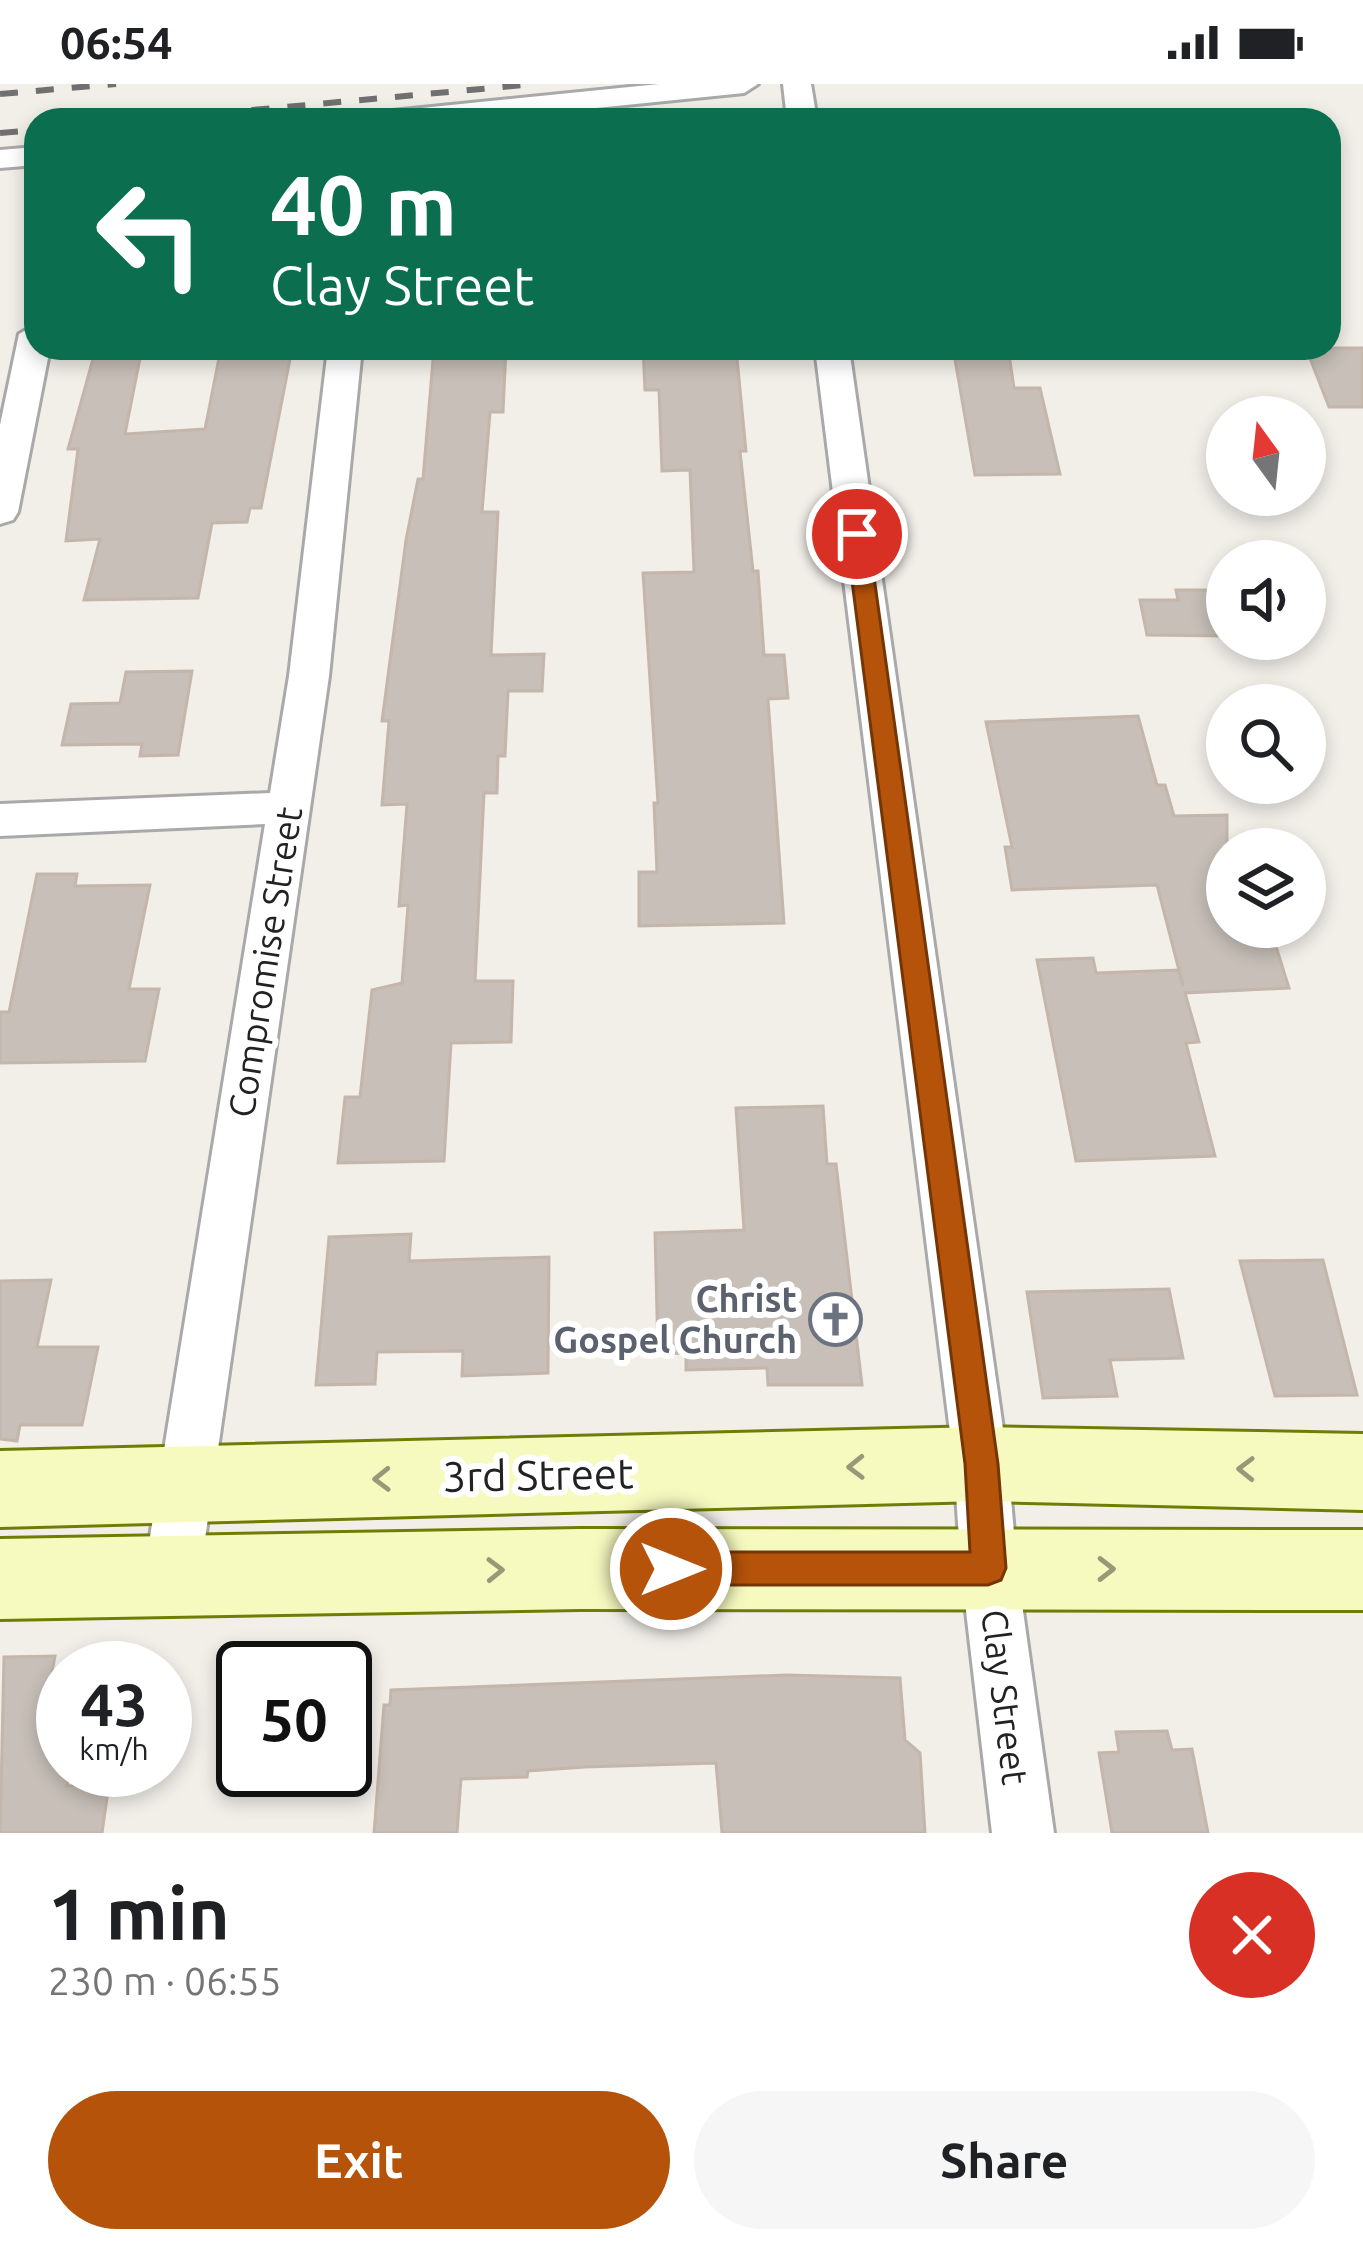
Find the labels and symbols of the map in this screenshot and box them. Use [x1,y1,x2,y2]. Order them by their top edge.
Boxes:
north arrow [1206,396,1326,516]
pin [806,483,908,585]
street label: Compromise Street [220,804,309,1120]
place label: Christ Gospel Church [553,1278,797,1360]
church icon: Christ Gospel Church [808,1292,864,1348]
street label: 3rd Street [442,1449,634,1500]
one-way arrow [846,1454,865,1480]
one-way arrow [1236,1457,1255,1483]
one-way arrow [372,1466,391,1492]
position arrow [608,1506,734,1632]
one-way arrow [1098,1556,1116,1582]
one-way arrow [487,1557,505,1583]
street label: Clay Street [974,1607,1037,1787]
speed limit sign: 50 [216,1641,372,1797]

